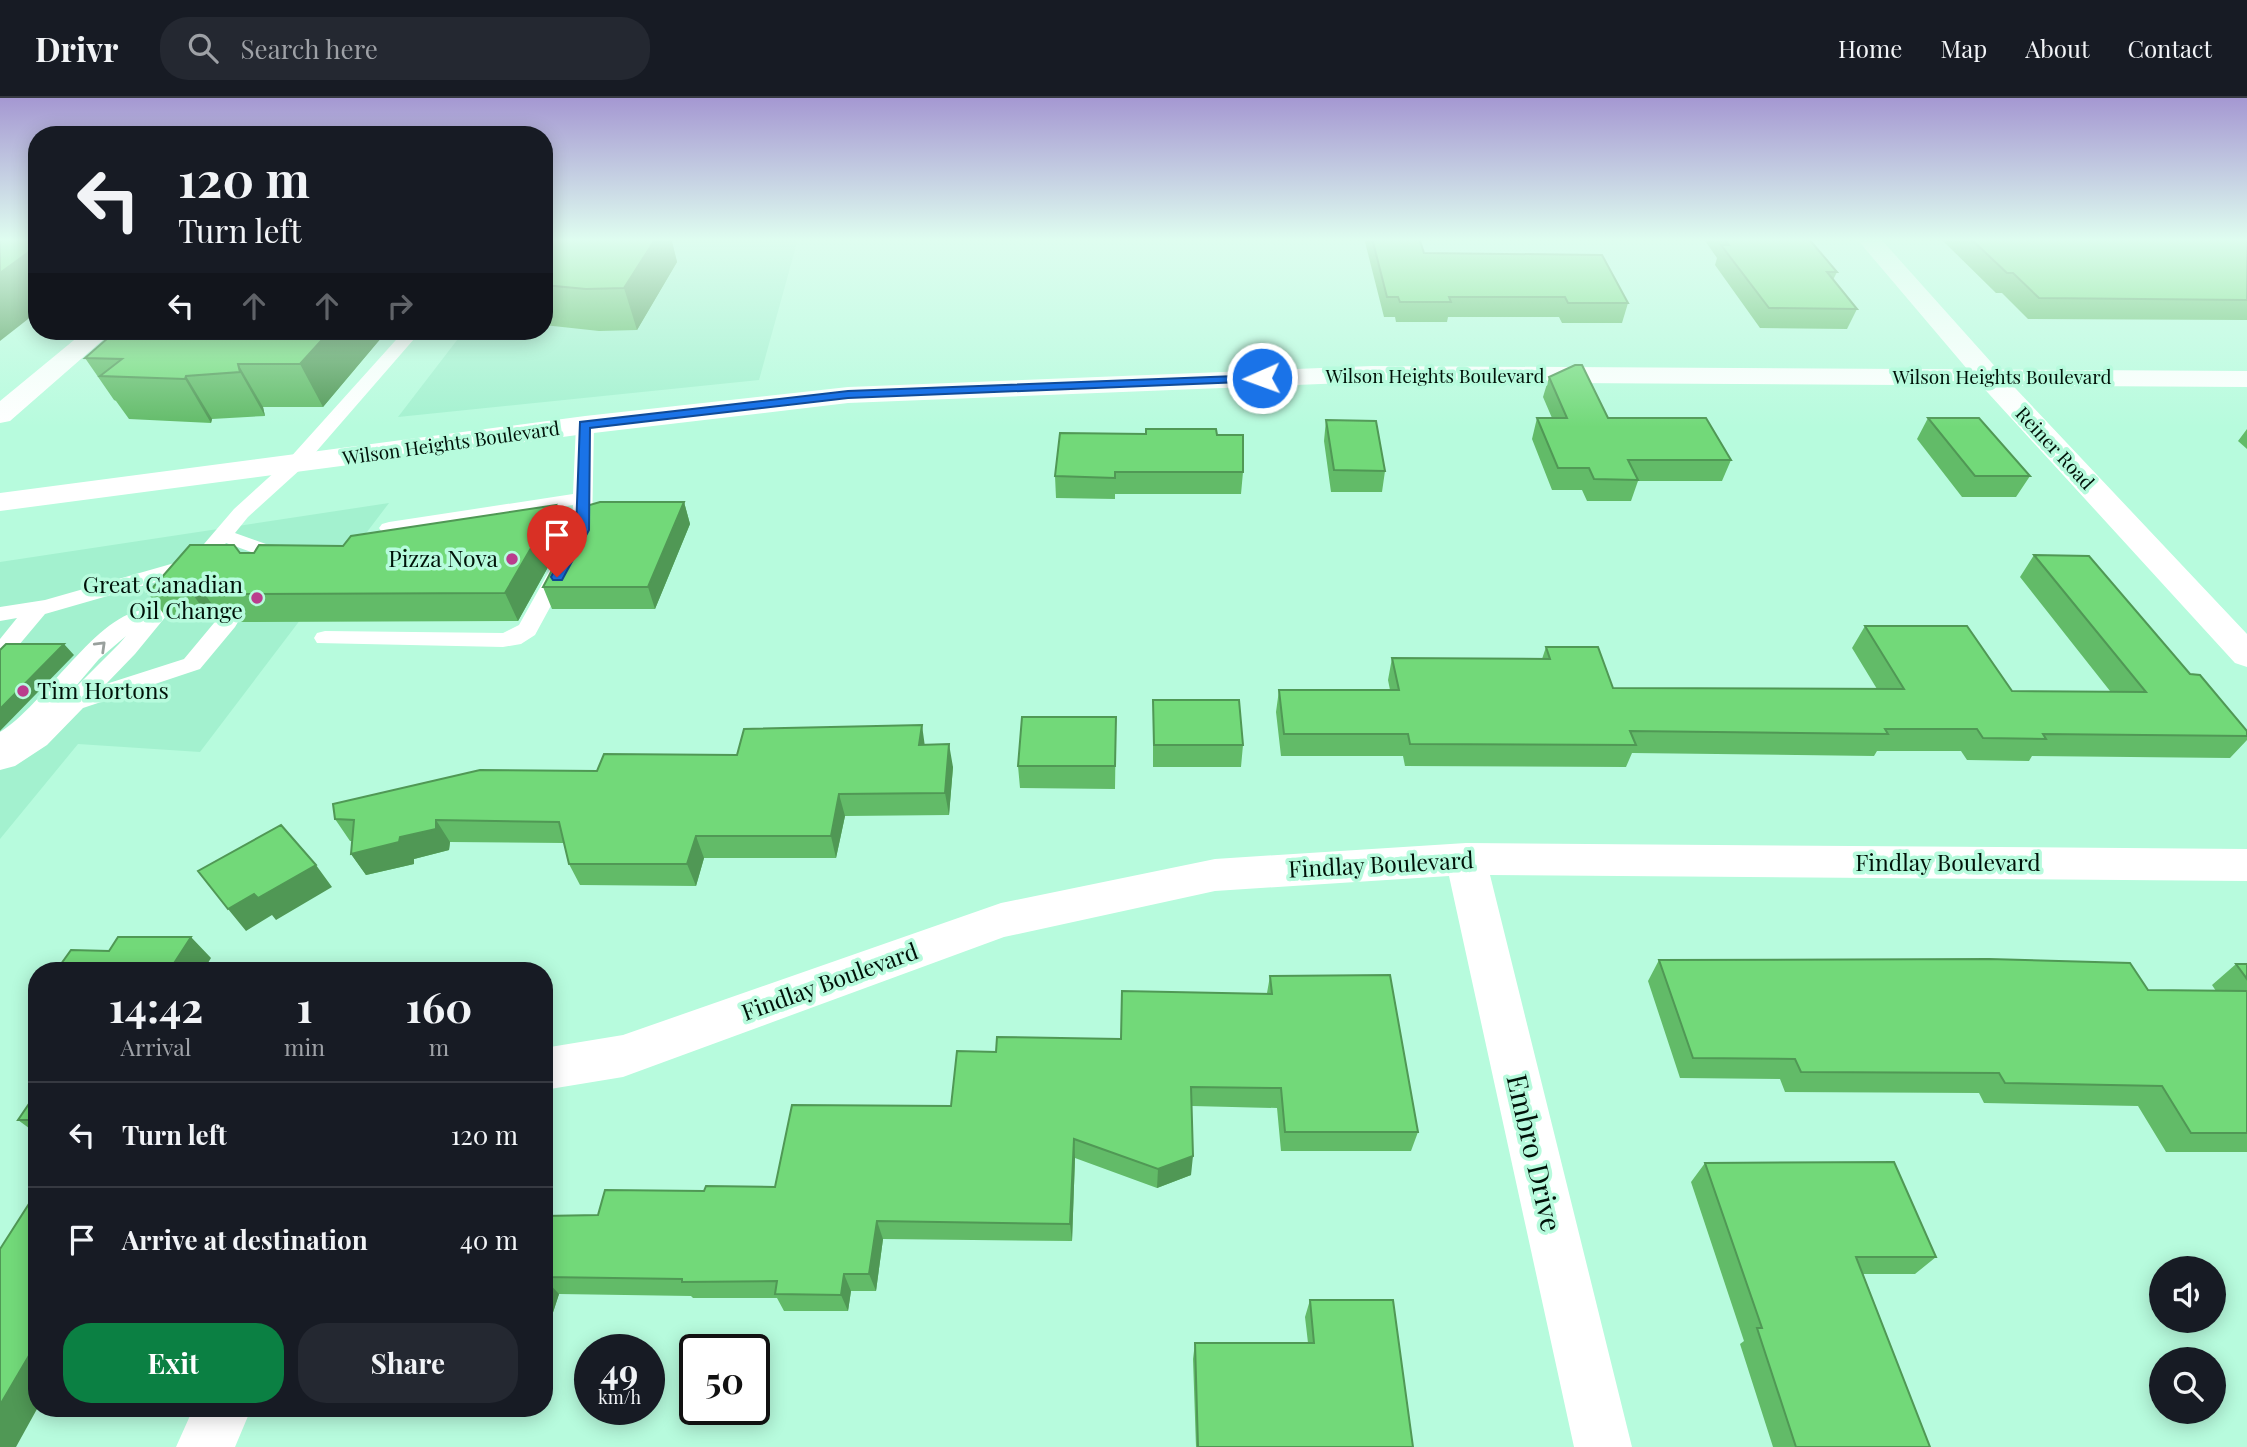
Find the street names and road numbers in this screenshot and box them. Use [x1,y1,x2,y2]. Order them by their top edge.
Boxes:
street label: Wilson Heights Boulevard [1325,362,1544,388]
street label: Wilson Heights Boulevard [1892,363,2111,389]
street label: Reiner Road [2011,400,2101,494]
street label: Wilson Heights Boulevard [340,414,561,470]
street label: Findlay Boulevard [1288,843,1474,884]
street label: Findlay Boulevard [1855,846,2041,877]
street label: Findlay Boulevard [737,934,922,1027]
street label: Embro Drive [1499,1070,1572,1235]

